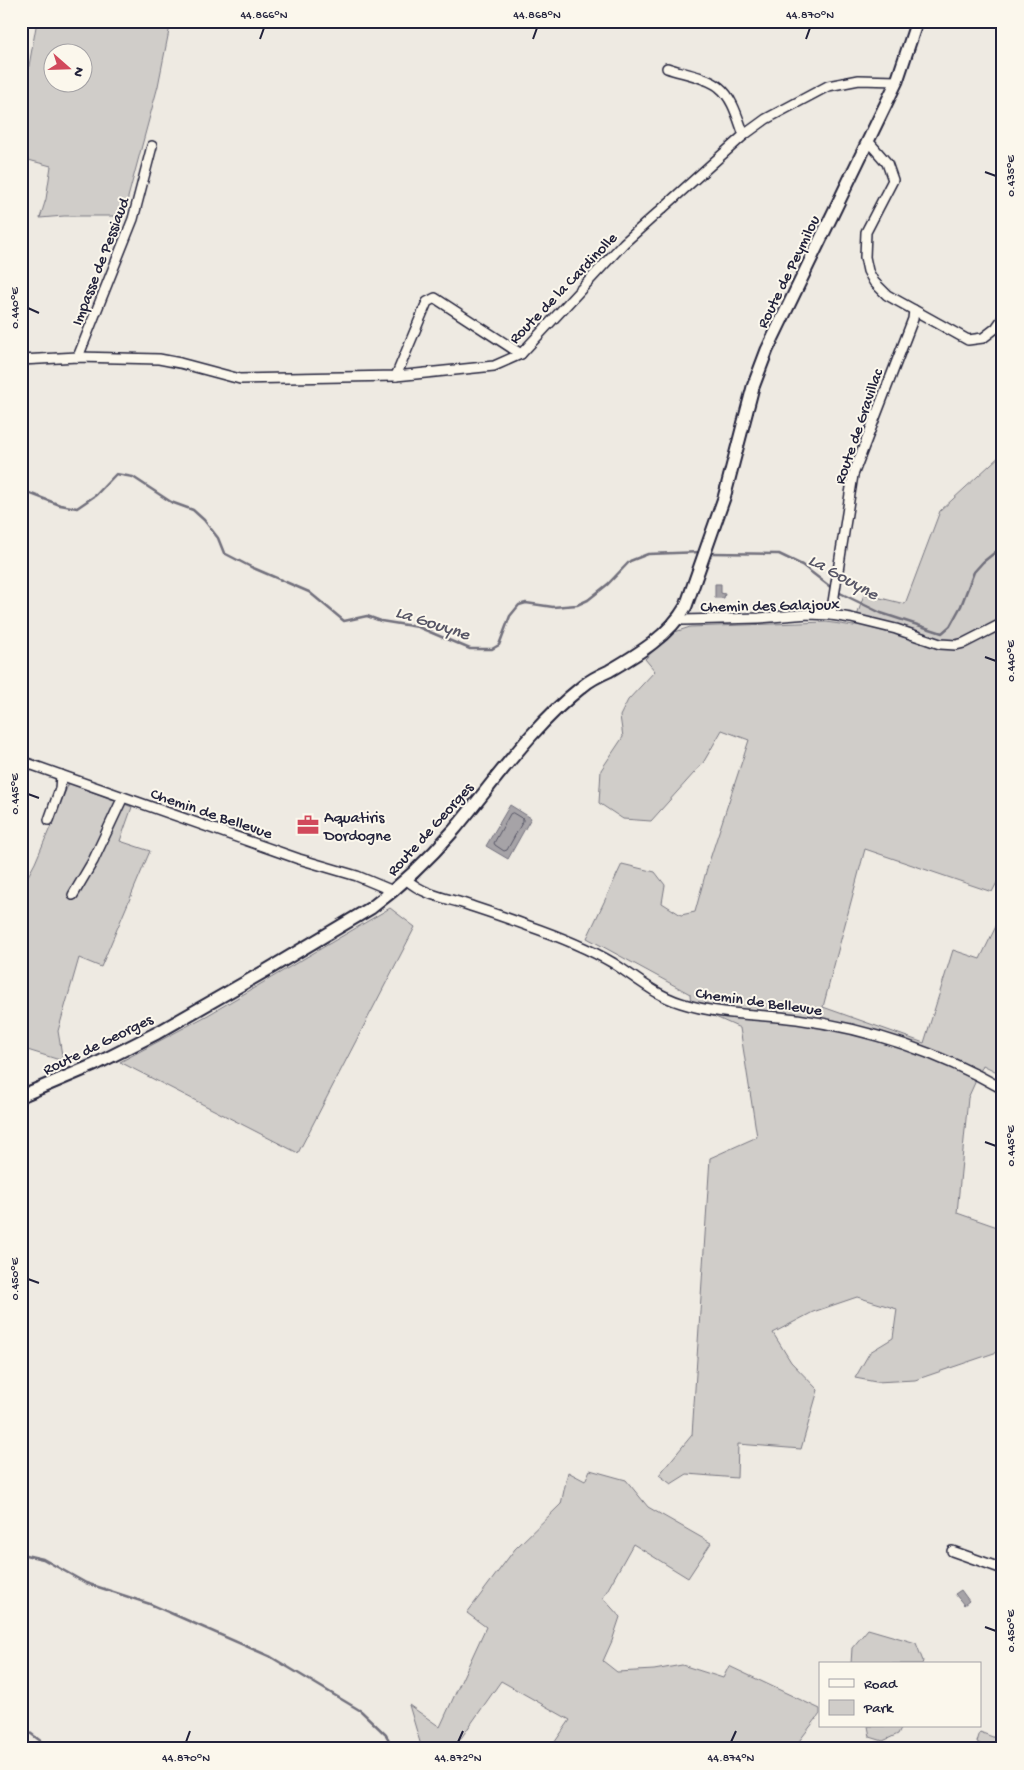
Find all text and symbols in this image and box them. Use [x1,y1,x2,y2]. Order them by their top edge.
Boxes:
text: 44.866°N [240,9,288,23]
text: 44.868°N [513,9,561,23]
text: 44.870°N [786,9,834,23]
north arrow [42,42,92,92]
text: N [68,64,87,79]
text: 0.435°E [1005,155,1019,197]
street label: Impasse de Pessiaud [69,194,136,329]
street label: Route de Peymilou [755,213,826,332]
street label: Route de la Cardinolle [506,229,623,349]
text: 0.440°E [9,287,23,329]
street label: Route de Gravillac [832,366,889,487]
water label: La Gouyne [804,550,882,606]
street label: Chemin des Galajoux [700,597,840,618]
water label: La Gouyne [393,603,473,646]
text: 0.440°E [1005,640,1019,682]
text: 0.445°E [9,773,23,815]
street label: Route de Georges [384,779,479,881]
street label: Chemin de Bellevue [147,786,275,845]
place label: Aquatiris Dordogne [323,810,392,847]
office icon: Aquatiris Dordogne [295,812,321,838]
street label: Chemin de Bellevue [694,985,824,1022]
street label: Route de Georges [41,1011,158,1081]
text: 0.445°E [1005,1125,1019,1167]
text: 0.450°E [9,1257,23,1300]
text: 0.450°E [1005,1609,1019,1652]
legend [819,1662,982,1728]
text: Road [864,1676,898,1694]
text: Park [863,1700,894,1718]
text: 44.870°N [162,1752,210,1766]
text: 44.872°N [434,1752,482,1766]
text: 44.874°N [708,1752,755,1766]

